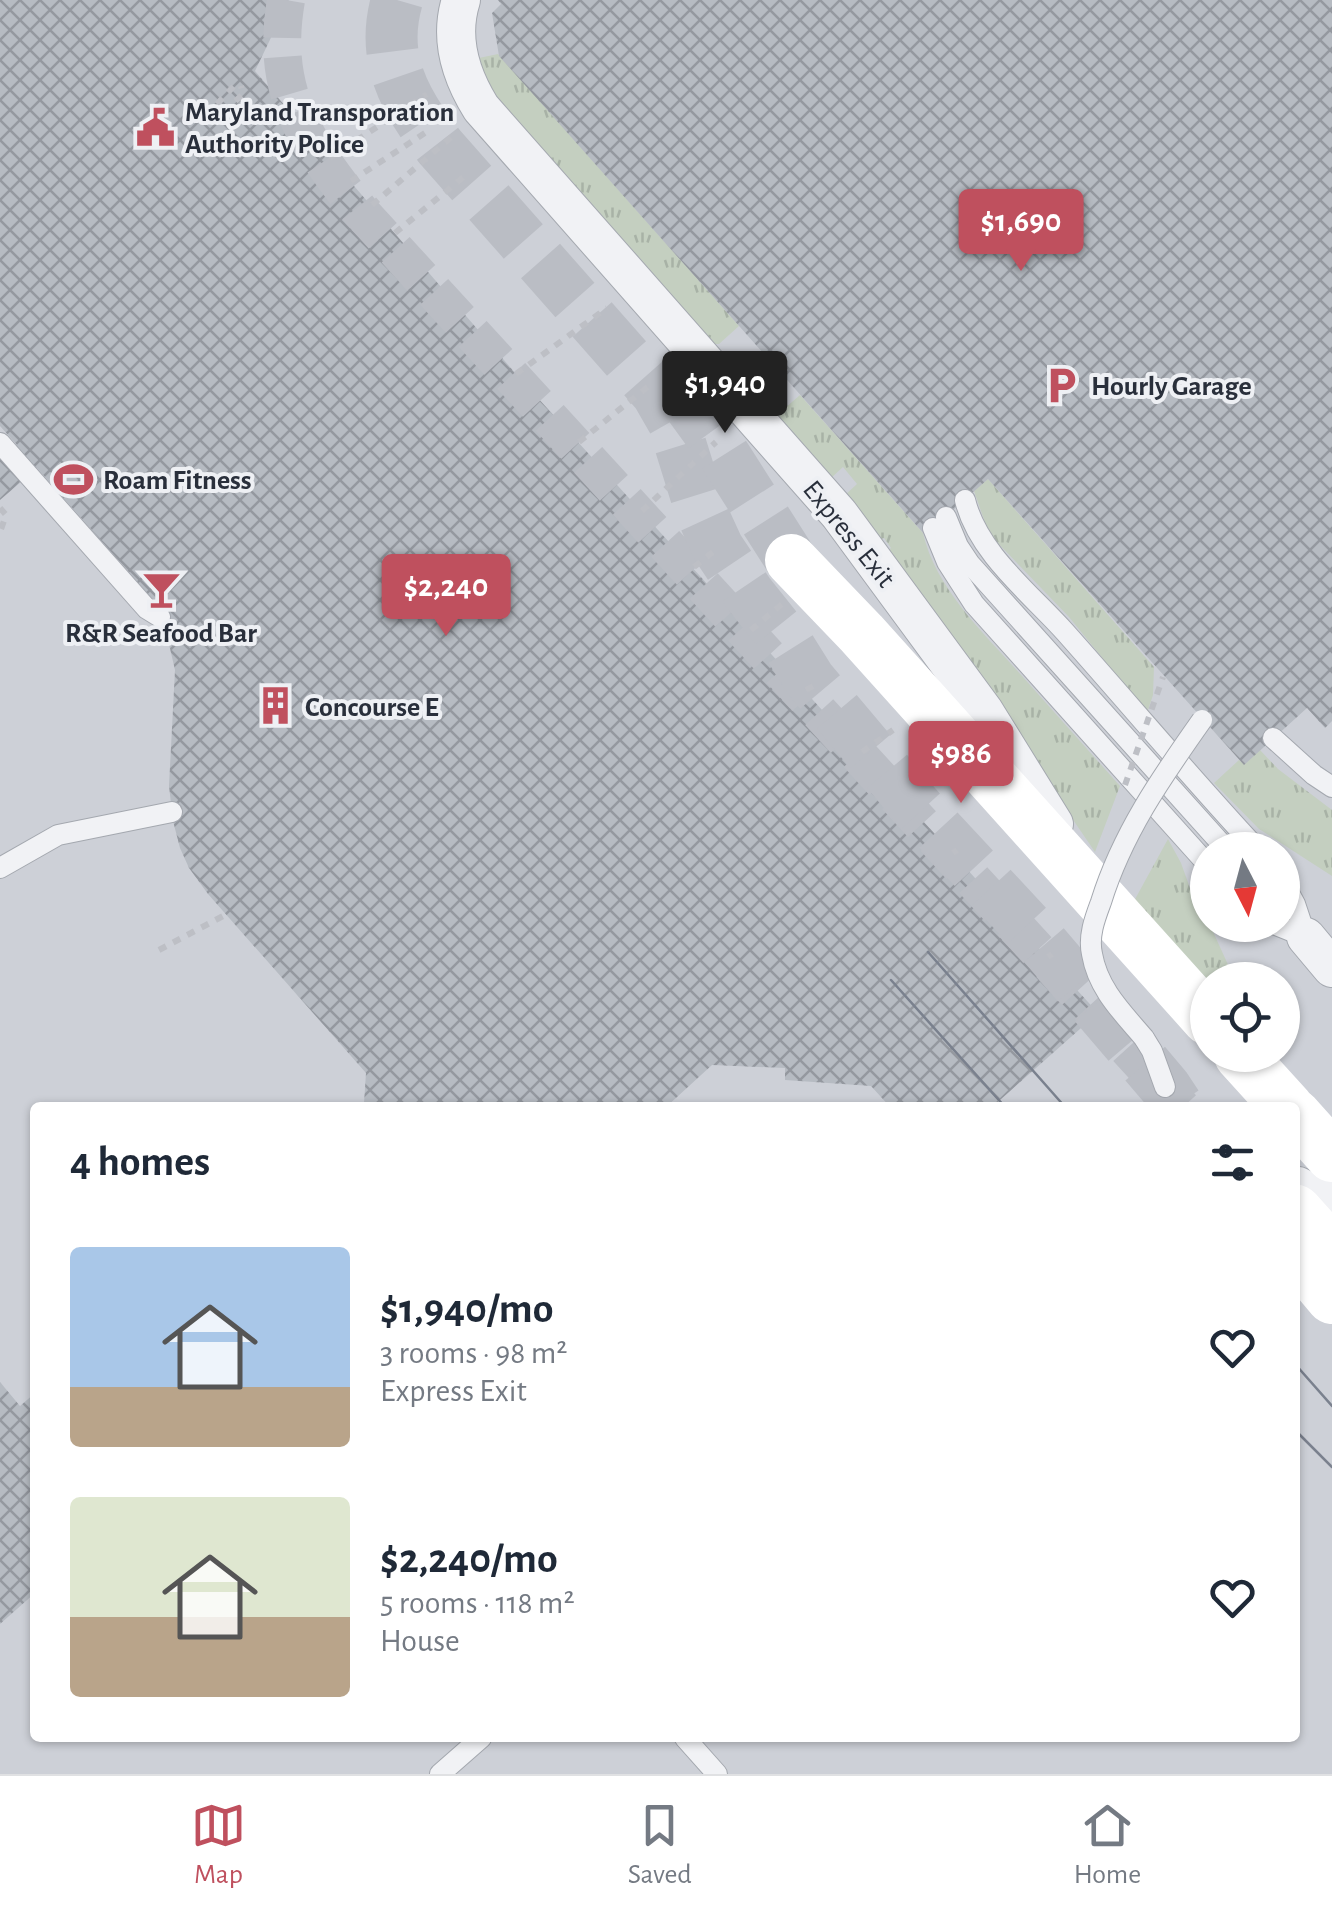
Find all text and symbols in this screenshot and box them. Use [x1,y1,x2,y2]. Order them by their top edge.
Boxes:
place label: Maryland Transporation Authority Police [185,99,454,159]
public building icon: Maryland Transporation Authority Police [134,106,176,148]
pin: $1,690 [940,189,1102,274]
text: $1,690 [981,205,1061,237]
pin: $1,940 [644,351,806,436]
parking icon: Hourly Garage [1040,364,1082,406]
text: $1,940 [684,367,766,399]
place label: Hourly Garage [1091,373,1252,401]
sports icon: Roam Fitness [52,458,94,500]
place label: Roam Fitness [103,467,252,495]
street label: Express Exit [797,476,900,593]
pin: $2,240 [365,554,527,639]
bar icon: R&R Seafood Bar [140,569,182,611]
text: $2,240 [404,570,488,602]
place label: R&R Seafood Bar [65,620,257,648]
building icon: Concourse E [254,685,296,727]
place label: Concourse E [305,694,439,722]
pin: $986 [902,721,1020,806]
text: $986 [930,737,992,769]
north arrow [1190,832,1300,942]
map controls [1190,832,1300,1072]
button: locate [1190,962,1300,1072]
icon: filters [1205,1135,1260,1190]
text: 4 homes [70,1141,210,1183]
icon: home [150,1287,270,1407]
text: $1,940/mo [380,1288,554,1330]
icon: heart [1205,1320,1260,1375]
text: 3 rooms · 98 m² [380,1337,567,1369]
text: Express Exit [380,1375,527,1407]
icon: home [150,1537,270,1657]
text: $2,240/mo [380,1538,558,1580]
icon: heart [1205,1570,1260,1625]
text: 5 rooms · 118 m² [380,1587,575,1619]
text: House [380,1625,460,1657]
tab: Map [191,1798,246,1892]
tab: Saved [628,1798,692,1892]
tab: Home [1074,1798,1141,1892]

